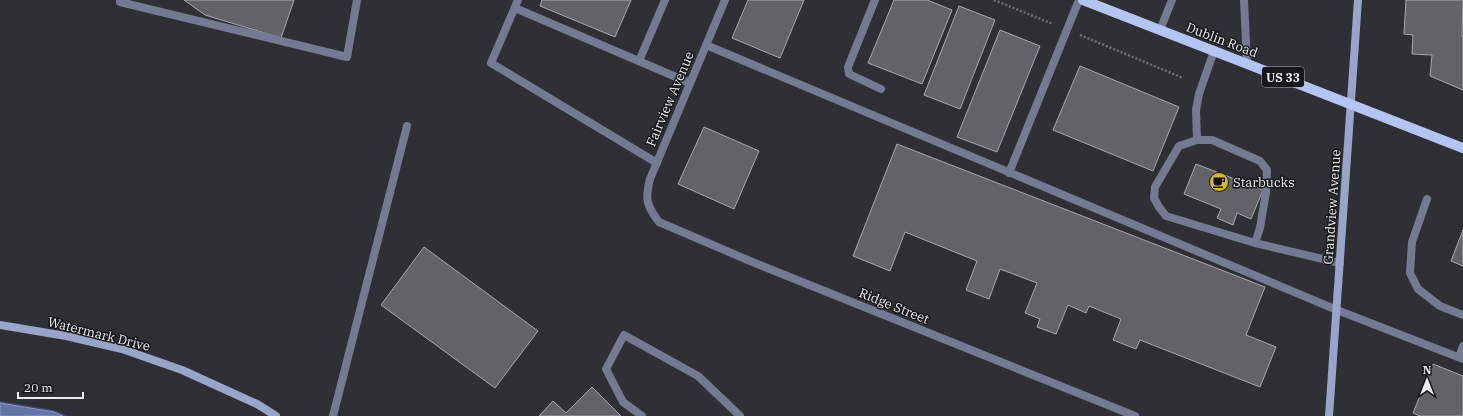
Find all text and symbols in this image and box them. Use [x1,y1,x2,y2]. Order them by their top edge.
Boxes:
street label: Dublin Road [1184,19,1260,61]
street label: Fairview Avenue [642,49,698,149]
road number: US 33 [1262,67,1304,87]
street label: Grandview Avenue [1320,149,1345,265]
cafe icon: Starbucks [1208,171,1230,193]
place label: Starbucks [1233,174,1295,191]
street label: Ridge Street [856,284,932,328]
street label: Watermark Drive [46,313,152,355]
north arrow [1407,360,1447,400]
text: N [1423,363,1432,377]
scale bar [18,374,83,400]
text: 20 m [24,380,53,395]

